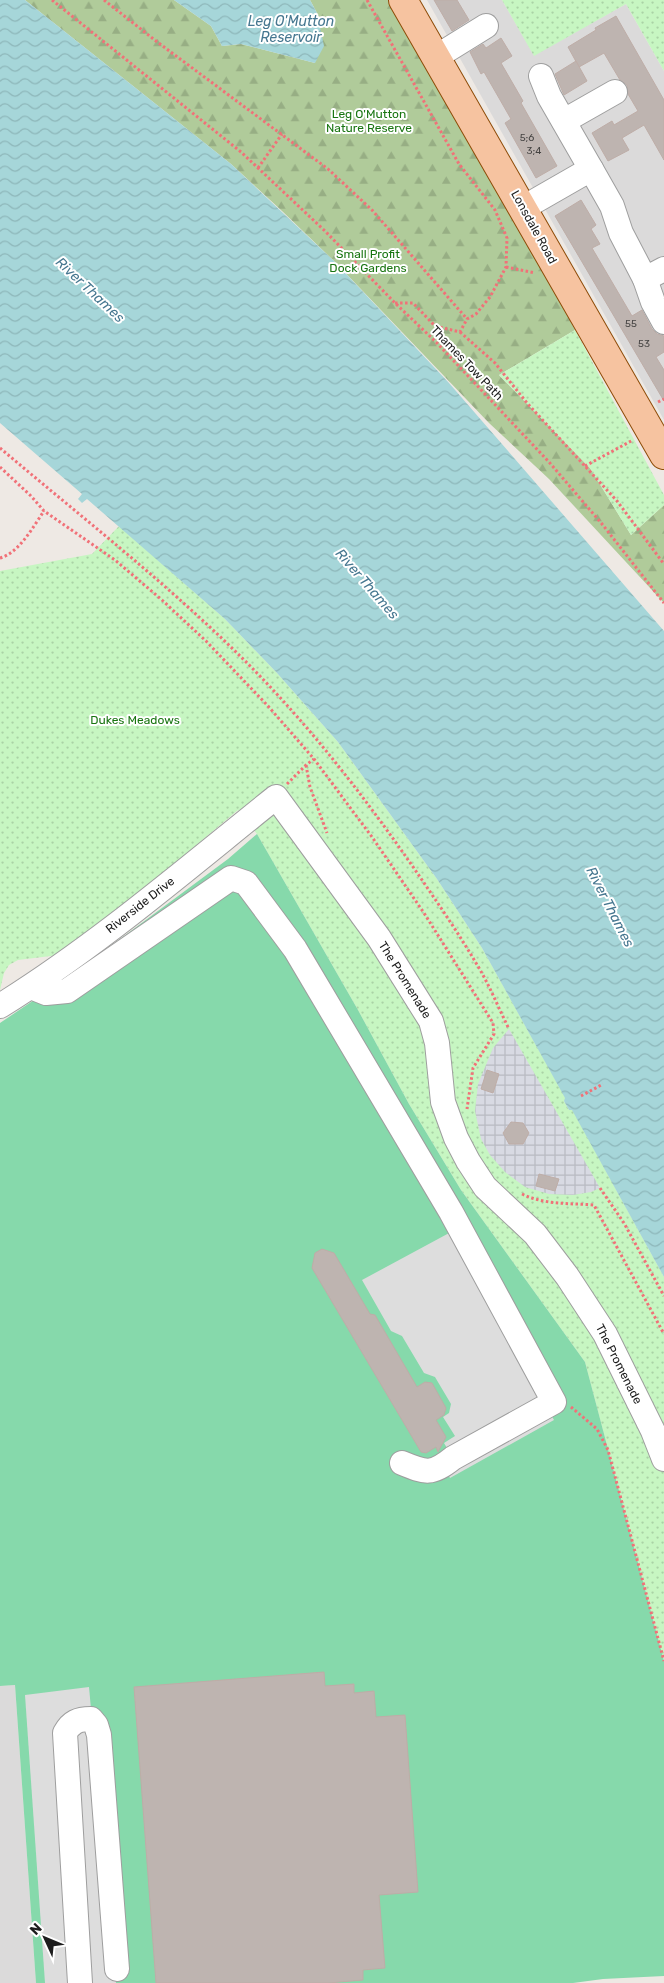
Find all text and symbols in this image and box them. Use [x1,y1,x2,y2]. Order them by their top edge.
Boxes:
water label: Leg O'Mutton Reservoir [248,13,334,46]
park label: Leg O'Mutton Nature Reserve [326,107,412,135]
house number: 5;6 [520,132,534,144]
house number: 3;4 [527,145,541,157]
street label: Lonsdale Road [508,188,560,266]
park label: Small Profit Dock Gardens [329,247,407,275]
water label: River Thames [52,254,128,326]
house number: 55 [625,318,637,330]
street label: Thames Tow Path [428,323,506,403]
house number: 53 [638,338,650,350]
water label: River Thames [332,545,402,623]
park label: Dukes Meadows [90,713,180,727]
water label: River Thames [582,864,638,950]
street label: Riverside Drive [103,874,177,936]
street label: The Promenade [376,939,434,1021]
street label: The Promenade [593,1322,645,1407]
north arrow [20,1913,70,1963]
text: N [26,1920,46,1939]

